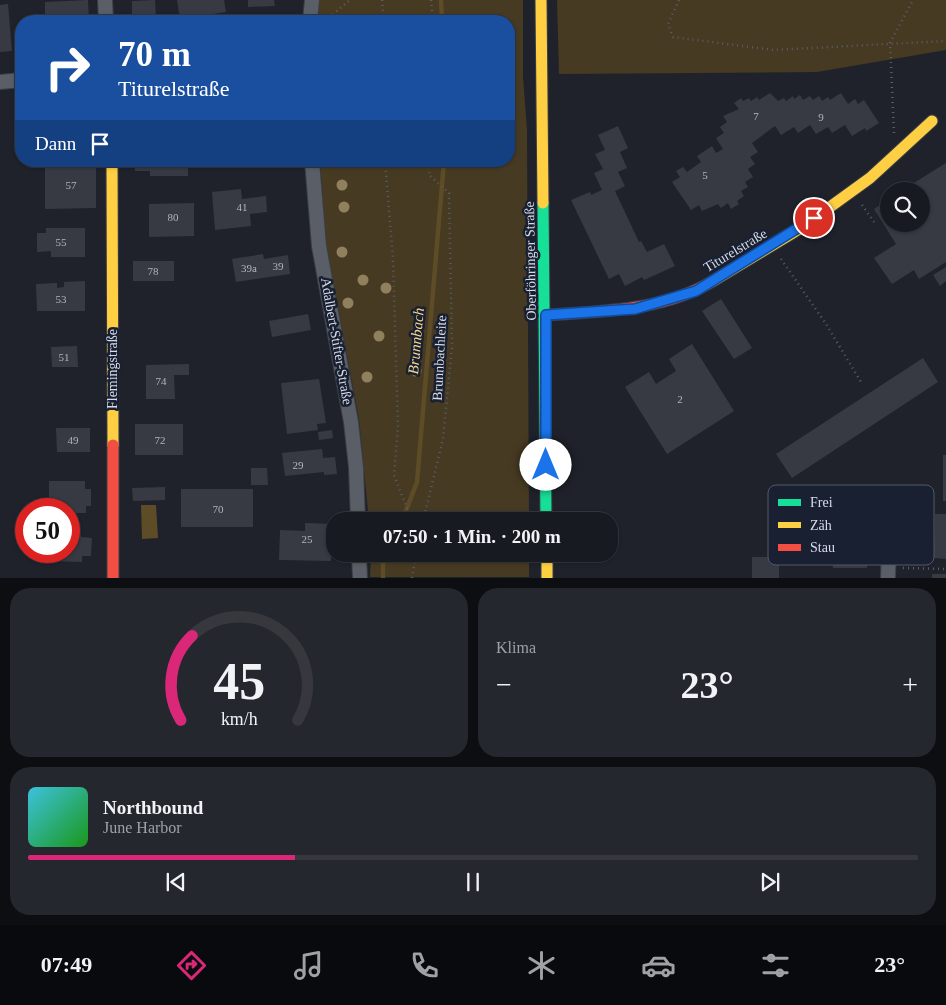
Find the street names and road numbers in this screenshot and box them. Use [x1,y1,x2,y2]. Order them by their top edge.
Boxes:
street label: Oberföhringer Straße [522,201,539,321]
street label: Titurelstraße [701,226,770,275]
street label: Adalbert-Stifter-Straße [318,276,355,406]
street label: Brunnbachleite [430,315,449,401]
street label: Flemingstraße [105,329,120,409]

